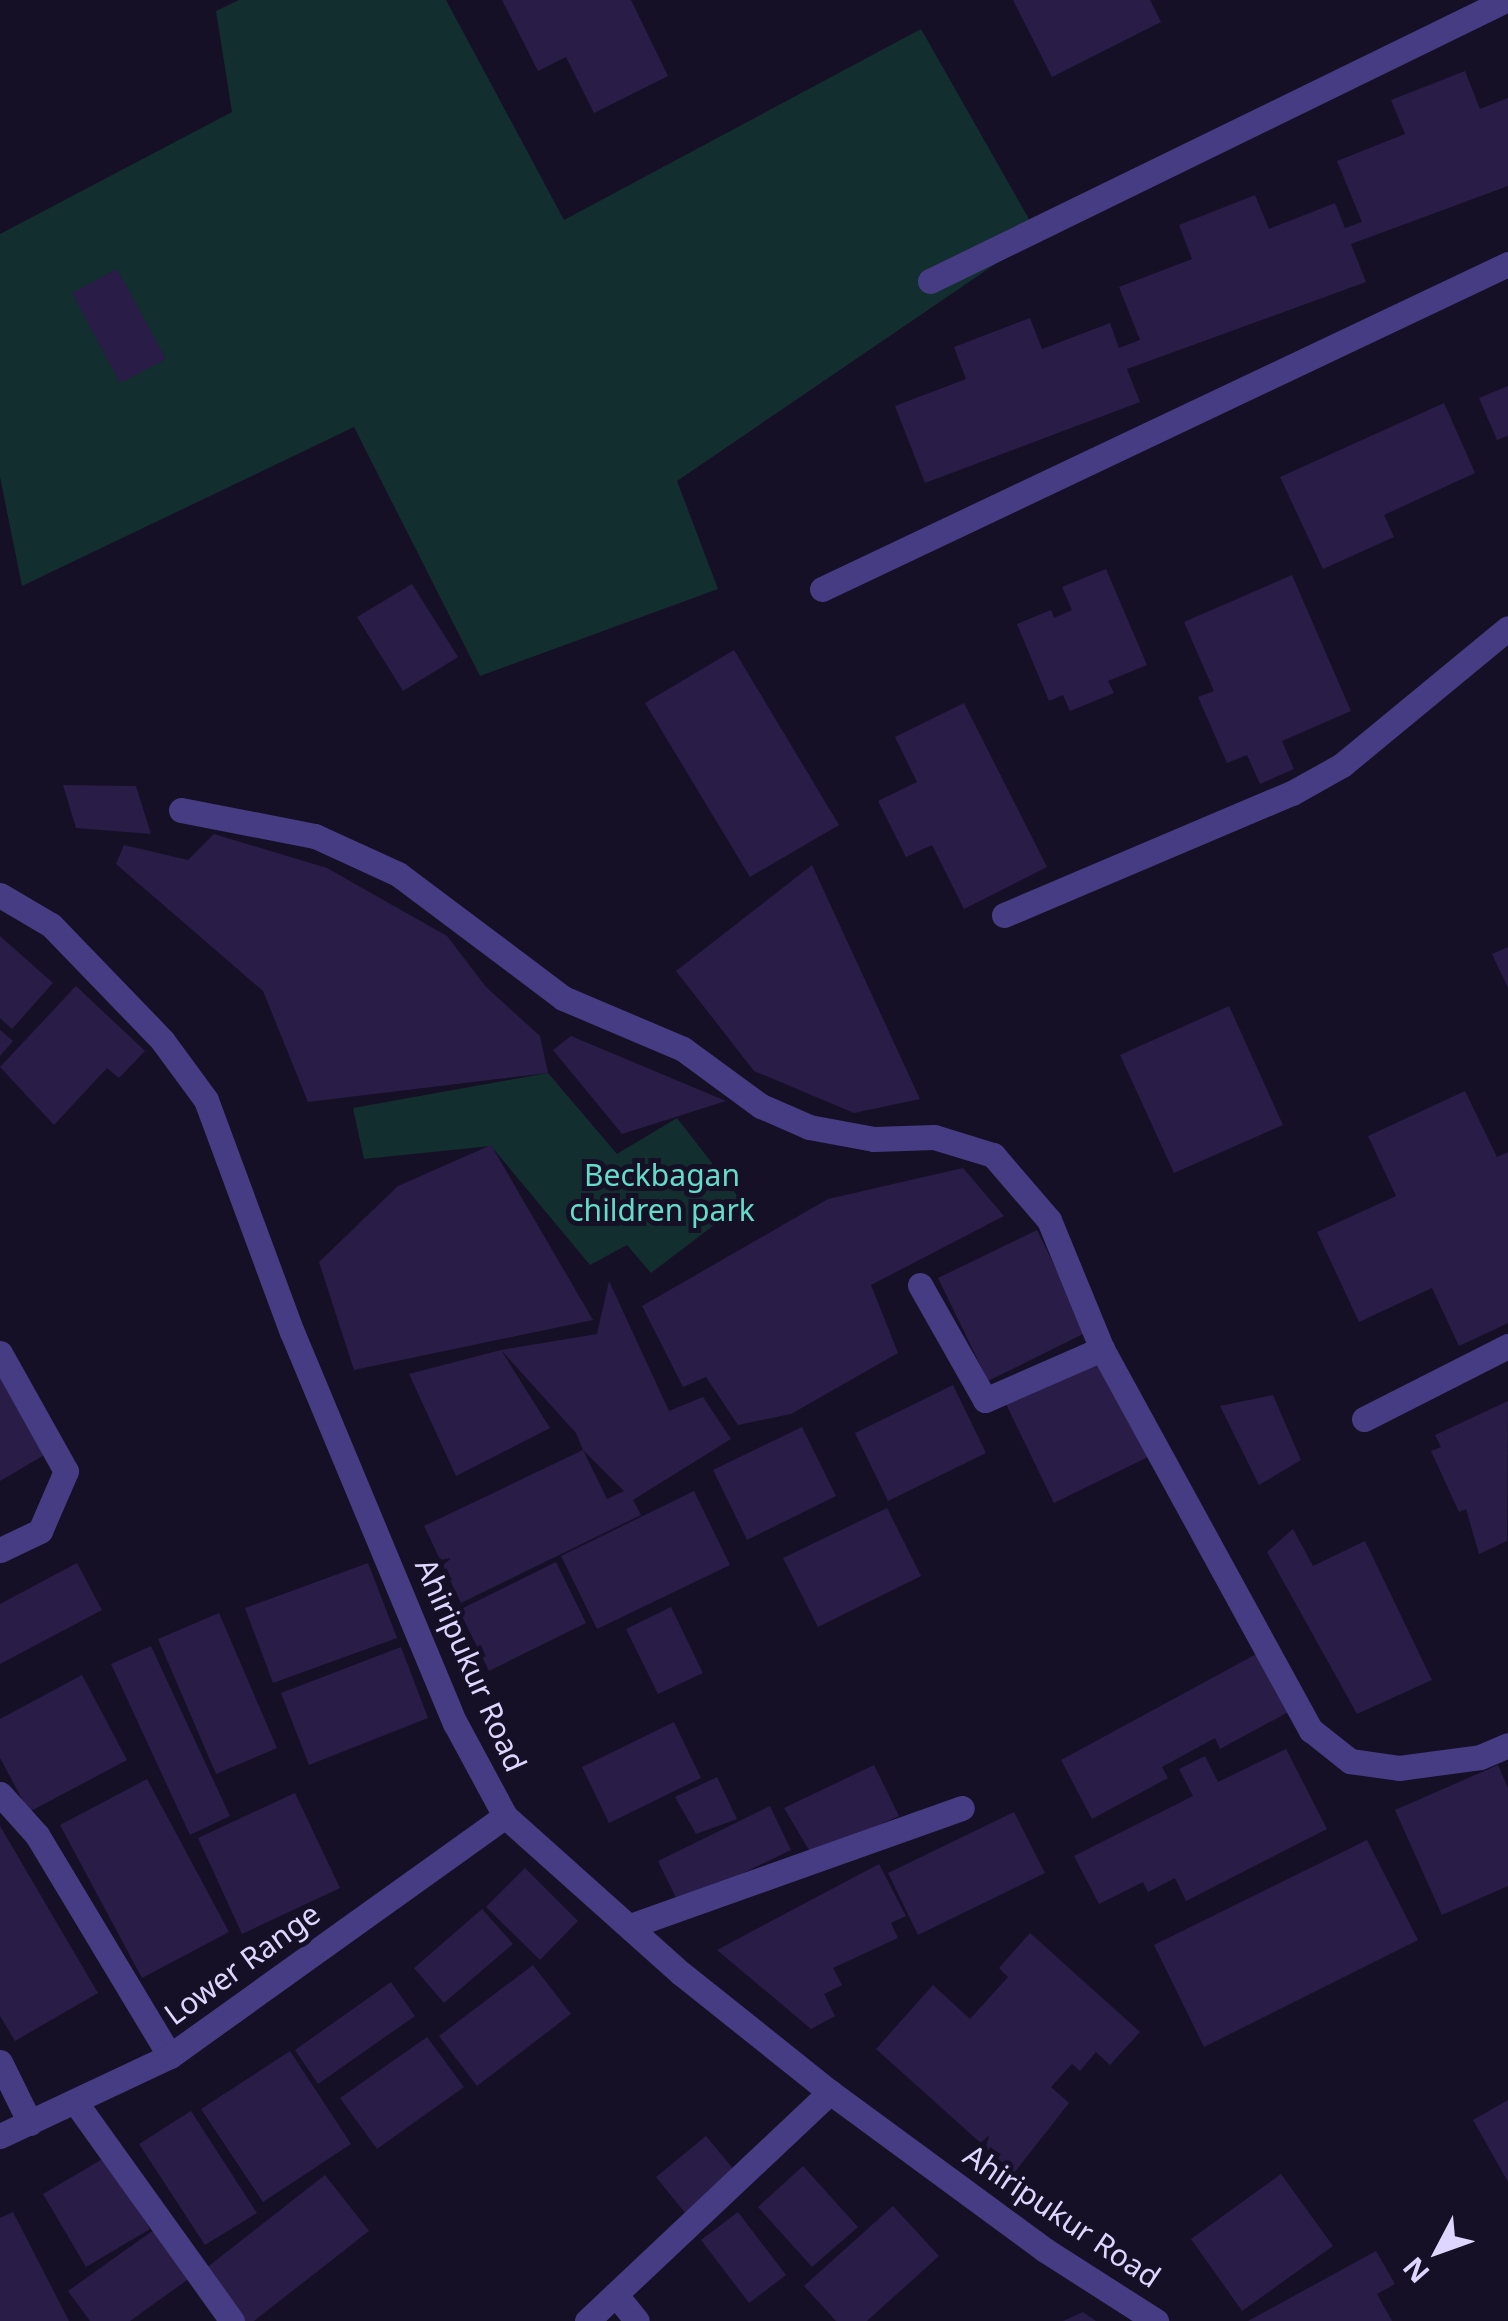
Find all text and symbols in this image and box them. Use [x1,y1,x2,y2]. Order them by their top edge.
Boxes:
park label: Beckbagan children park [569,1157,755,1228]
street label: Ahiripukur Road [408,1553,534,1777]
street label: Lower Range [157,1896,327,2032]
street label: Ahiripukur Road [957,2137,1167,2295]
north arrow [1388,2201,1488,2301]
text: N [1394,2250,1437,2292]

